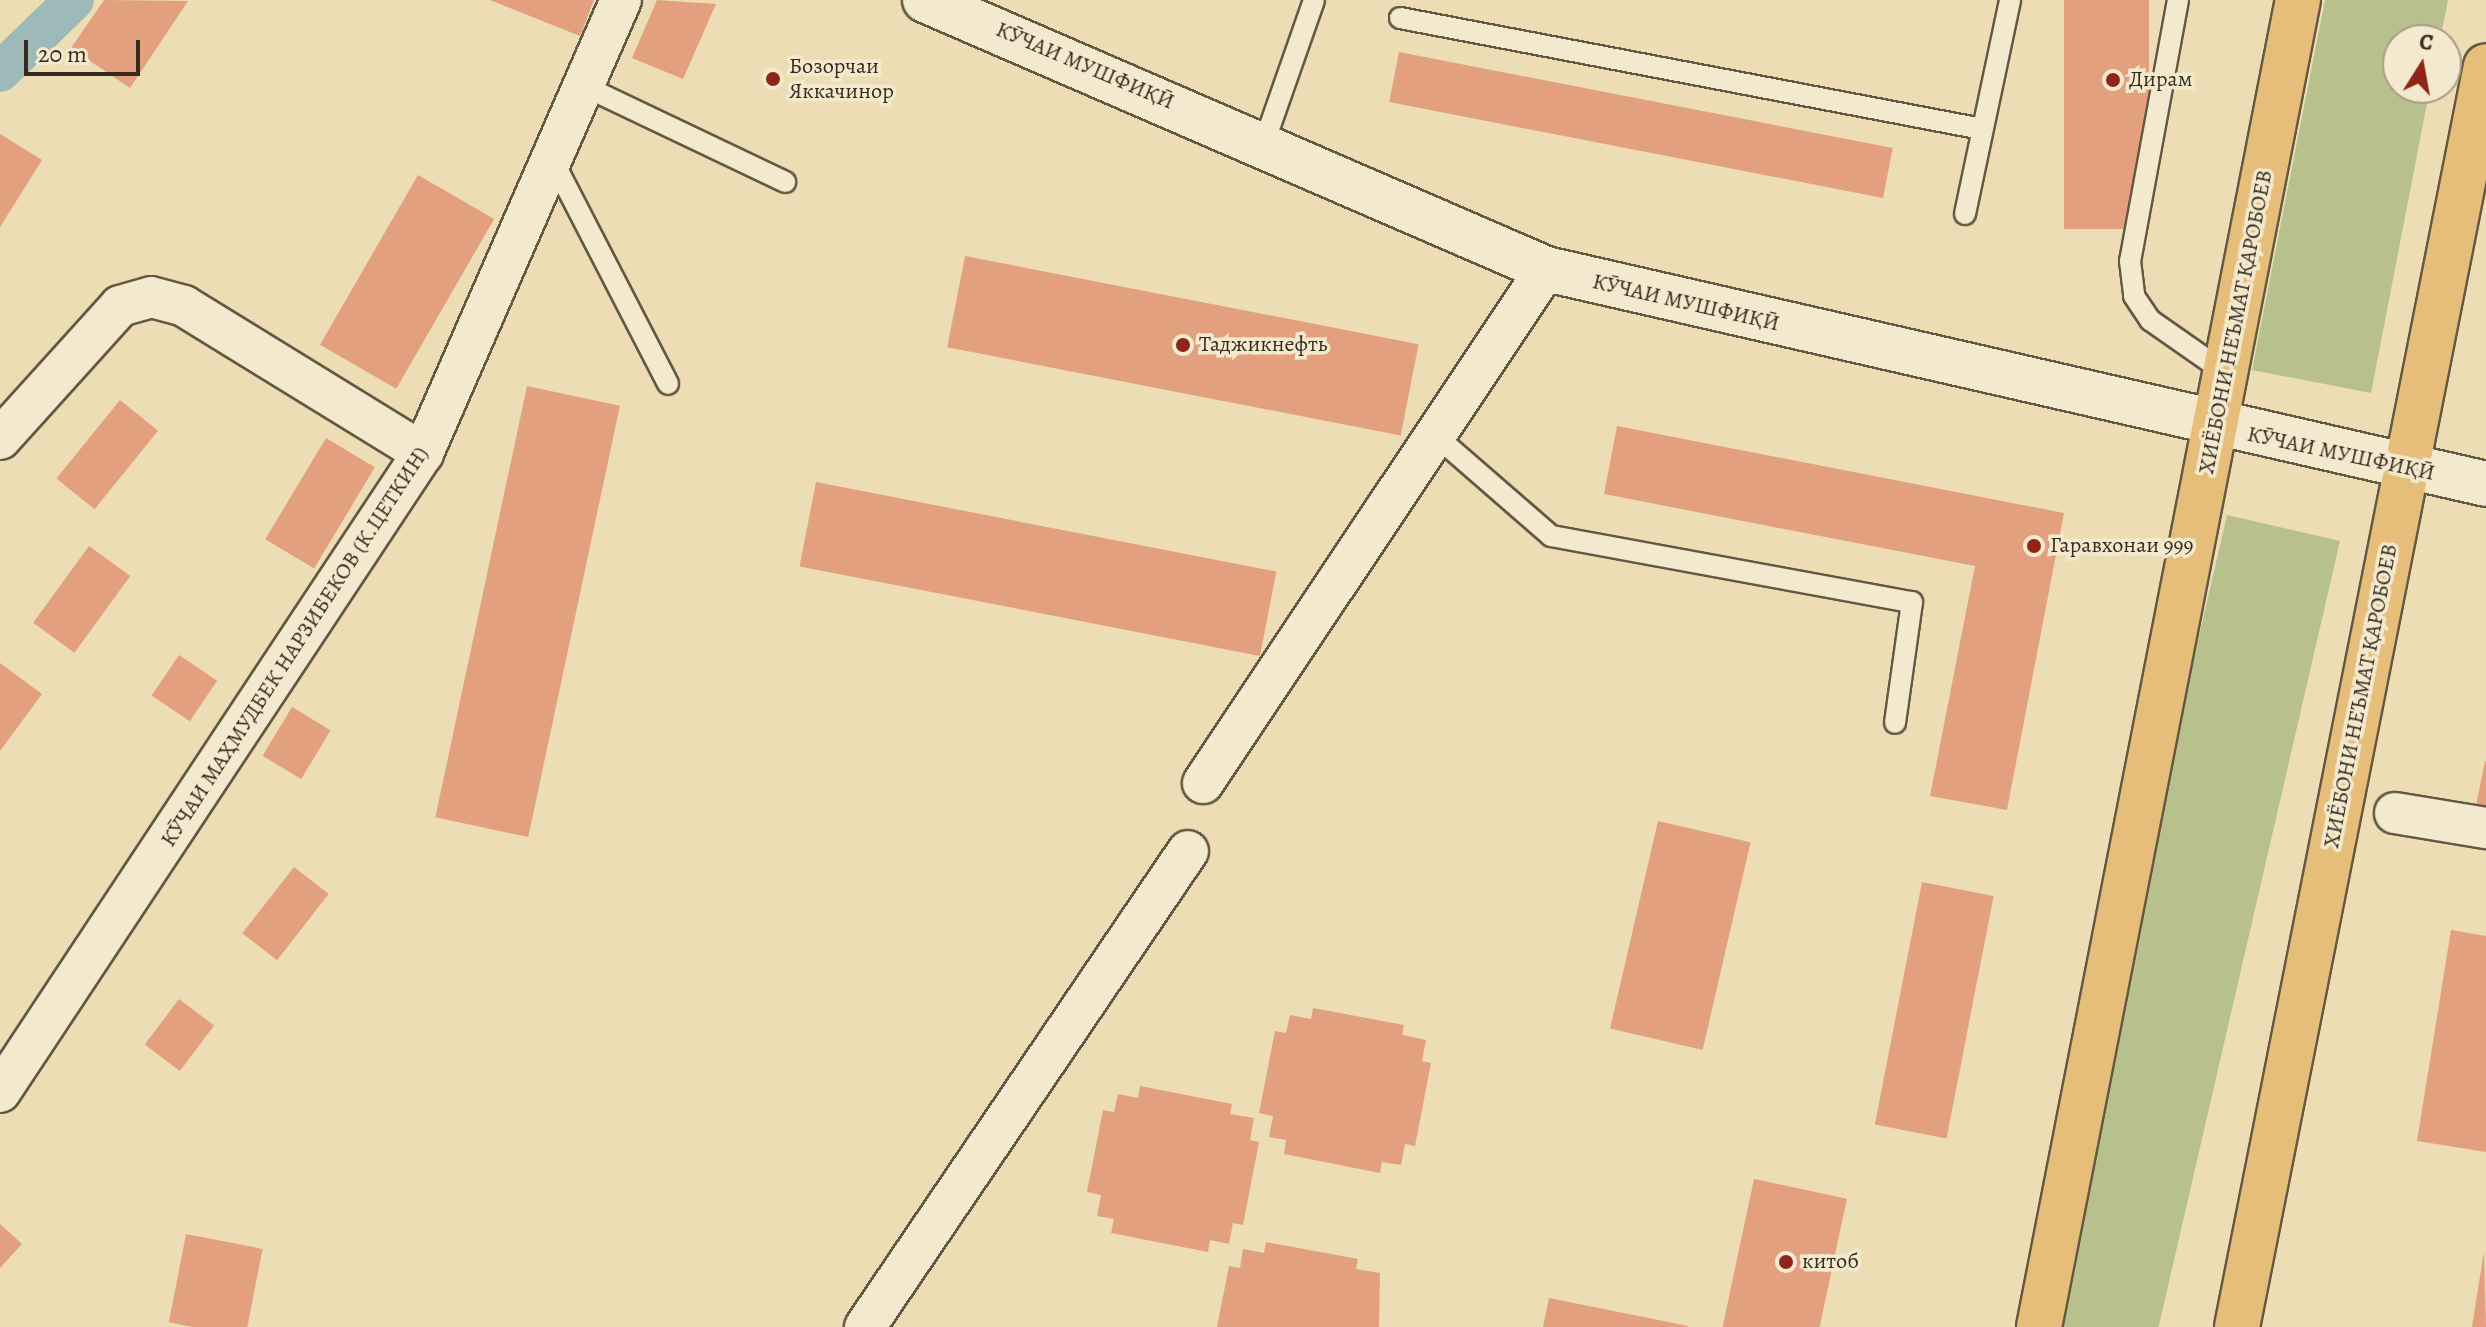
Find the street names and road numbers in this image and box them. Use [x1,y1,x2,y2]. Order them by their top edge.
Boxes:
street label: КӮЧАИ МУШФИҚӢ [992,16,1178,116]
street label: ХИЁБОНИ НЕЪМАТ ҚАРОБОЕВ [2194,168,2278,476]
street label: КӮЧАИ МУШФИҚӢ [1590,269,1782,337]
street label: КӮЧАИ МУШФИҚӢ [2245,421,2437,487]
street label: КӮЧАИ МАҲМУДБЕК НАРЗИБЕКОВ (К.ЦЕТКИН) [156,442,434,852]
street label: ХИЁБОНИ НЕЪМАТ ҚАРОБОЕВ [2319,542,2403,850]

